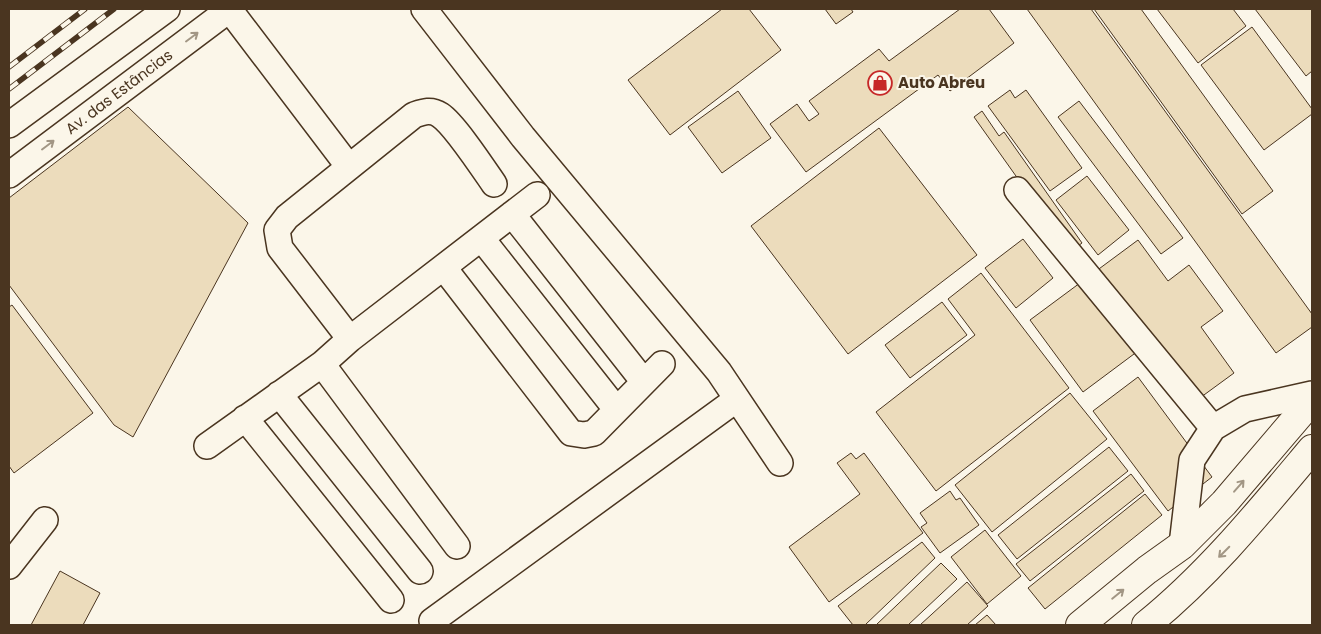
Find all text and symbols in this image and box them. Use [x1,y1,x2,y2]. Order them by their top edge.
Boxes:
one-way arrow [185,32,199,42]
street label: Av. das Estâncias [61,44,177,139]
shop icon: Auto Abreu [867,70,893,96]
place label: Auto Abreu [898,72,985,93]
one-way arrow [41,140,54,151]
one-way arrow [1233,480,1244,493]
one-way arrow [1217,546,1230,558]
one-way arrow [1111,589,1124,600]

